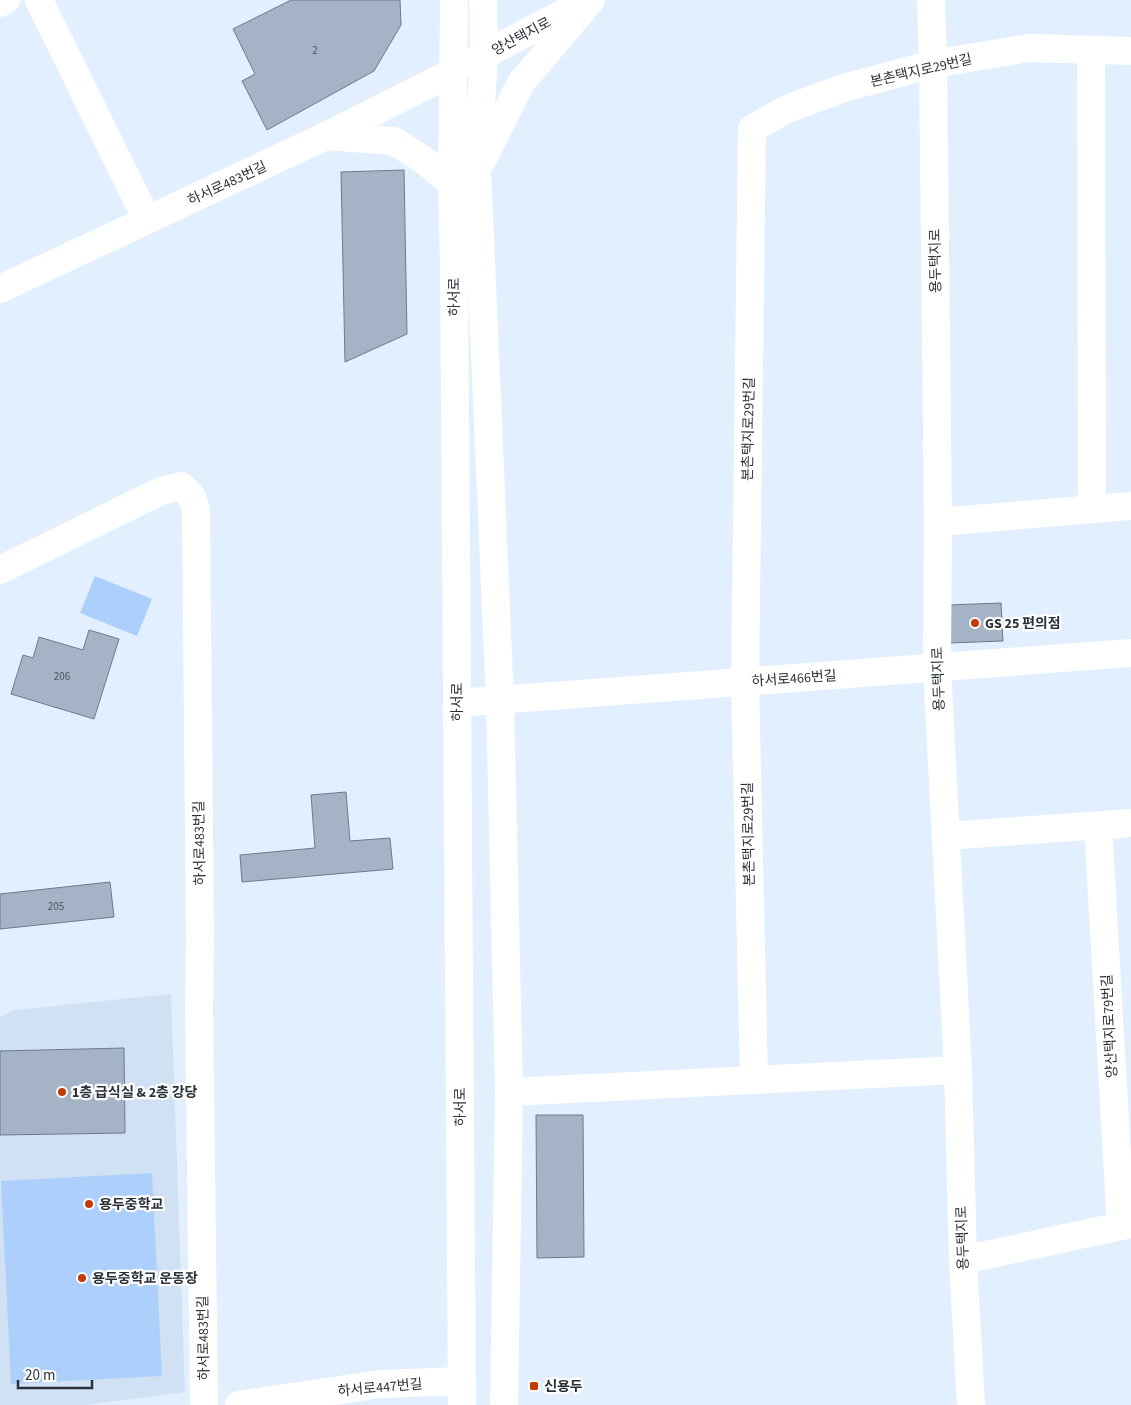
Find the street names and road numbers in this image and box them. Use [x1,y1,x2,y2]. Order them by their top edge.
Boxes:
street label: 양산택지로 [488,13,555,61]
street label: 본촌택지로29번길 [868,50,974,92]
street label: 하서로483번길 [185,157,270,211]
street label: 용두택지로 [925,228,947,293]
street label: 하서로 [445,278,465,316]
street label: 본촌택지로29번길 [738,377,760,481]
street label: 용두택지로 [928,646,950,711]
street label: 하서로466번길 [751,666,837,692]
street label: 하서로 [448,683,468,721]
street label: 본촌택지로29번길 [738,782,760,886]
street label: 하서로483번길 [189,800,211,886]
street label: 양산택지로79번길 [1097,973,1123,1078]
street label: 하서로 [451,1088,471,1126]
street label: 용두택지로 [952,1205,974,1270]
street label: 하서로483번길 [193,1295,215,1381]
street label: 하서로447번길 [337,1374,423,1402]

